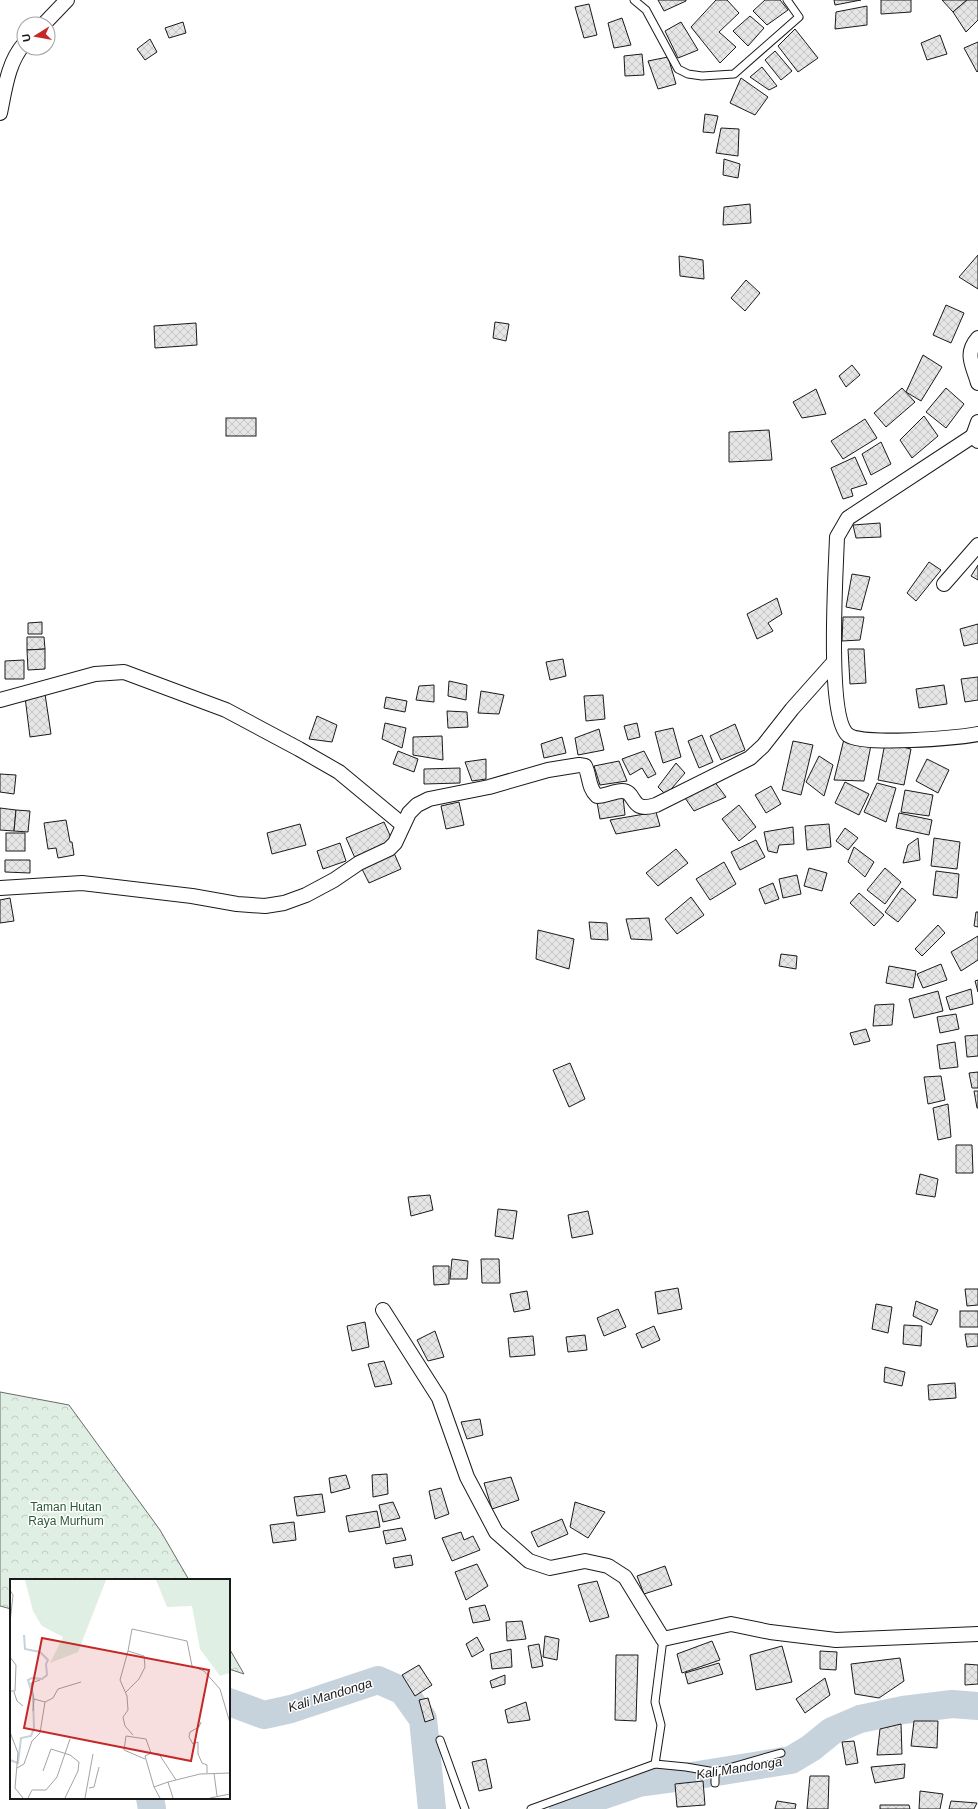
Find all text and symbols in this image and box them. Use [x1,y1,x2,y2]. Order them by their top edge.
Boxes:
north arrow [16,16,56,56]
text: U [20,33,33,43]
park label: Taman Hutan Raya Murhum [28,1500,104,1528]
inset map [10,1579,230,1799]
water label: Kali Mandonga [286,1675,374,1715]
water label: Kali Mandonga [695,1754,783,1782]

